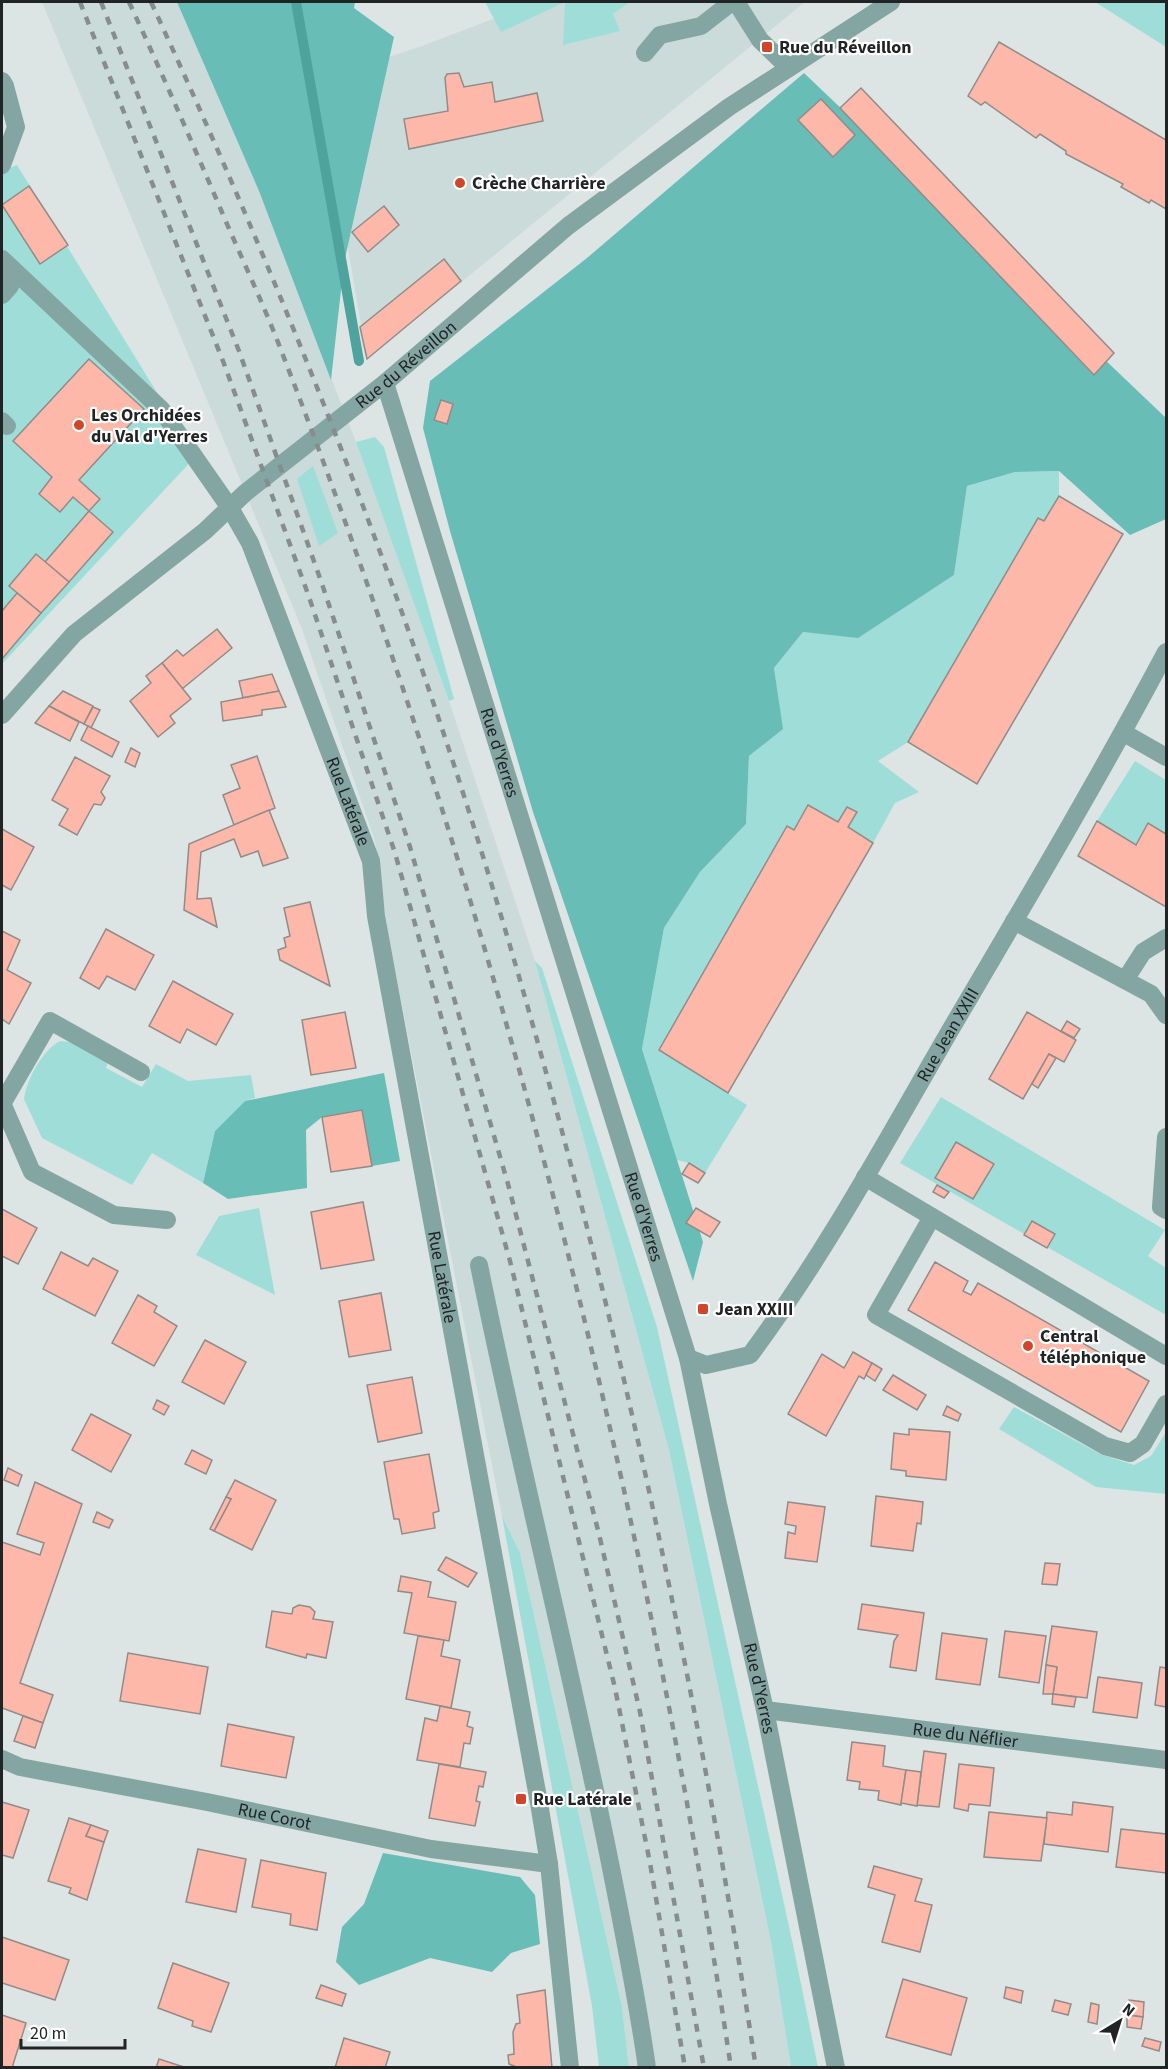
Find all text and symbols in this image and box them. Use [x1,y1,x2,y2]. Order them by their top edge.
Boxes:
place label: Rue du Réveillon [779,35,912,60]
marker: Rue du Réveillon [760,40,774,54]
place label: Crèche Charrière [472,171,606,196]
marker: Crèche Charrière [453,176,467,190]
street label: Rue du Réveillon [350,315,462,415]
place label: Les Orchidées du Val d'Yerres [91,403,208,449]
marker: Les Orchidées du Val d'Yerres [72,418,86,432]
street label: Rue d'Yerres [474,705,525,801]
street label: Rue Latérale [320,753,376,850]
street label: Rue Jean XXIII [911,983,985,1087]
street label: Rue d'Yerres [618,1169,669,1265]
street label: Rue Latérale [421,1229,463,1325]
place label: Jean XXIII [715,1297,793,1322]
marker: Jean XXIII [696,1302,710,1316]
place label: Central téléphonique [1040,1324,1146,1370]
marker: Central téléphonique [1021,1339,1035,1353]
street label: Rue d'Yerres [737,1640,781,1736]
street label: Rue du Néflier [911,1717,1020,1755]
place label: Rue Latérale [533,1787,632,1812]
marker: Rue Latérale [514,1792,528,1806]
street label: Rue Corot [236,1797,313,1837]
north arrow [1090,1991,1150,2051]
text: N [1118,1998,1140,2022]
scale bar [21,2012,124,2050]
text: 20 m [30,2021,66,2046]

